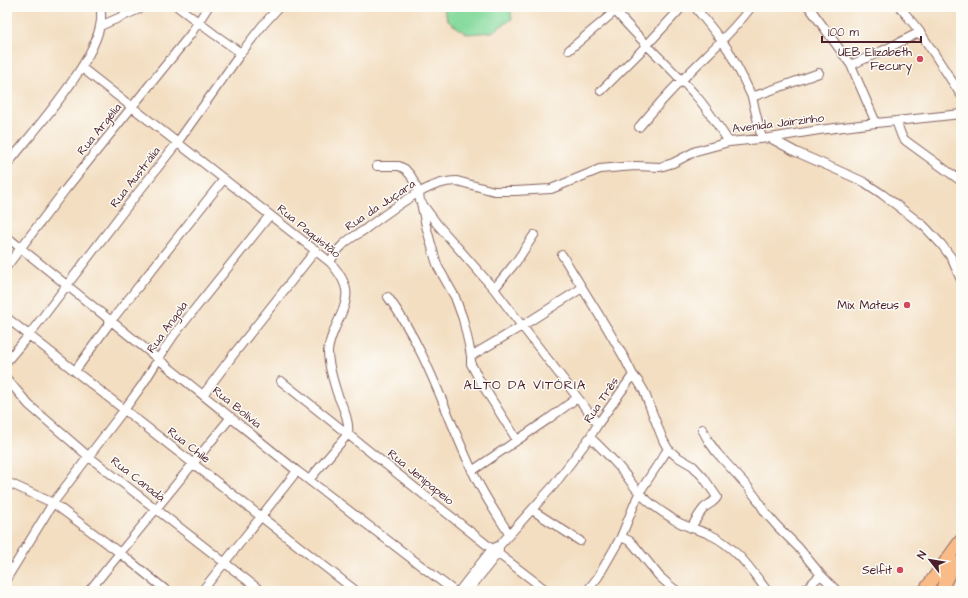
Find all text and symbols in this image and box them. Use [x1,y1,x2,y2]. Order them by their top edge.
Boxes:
scale bar [822,18,921,44]
text: 100 m [828,24,859,41]
place label: UEB Elizabeth Fecury [838,44,912,76]
marker: UEB Elizabeth Fecury [915,54,925,64]
street label: Rua Argélia [73,100,126,160]
street label: Avenida Jairzinho [731,109,825,138]
street label: Rua Austrália [106,143,164,211]
street label: Rua da Juçara [342,176,419,235]
street label: Rua Paquistão [273,201,344,262]
place label: Mix Mateus [837,297,899,314]
street label: Rua Angola [143,298,193,357]
marker: Mix Mateus [902,300,912,310]
street label: Rua Três [580,374,623,427]
district label: ALTO DA VITÓRIA [464,376,586,394]
street label: Rua Bolívia [209,382,265,432]
street label: Rua Chile [164,423,214,468]
street label: Rua Jenipapeio [384,445,458,510]
street label: Rua Canadá [107,453,168,506]
north arrow [910,540,950,580]
text: N [914,548,930,562]
place label: Selfit [862,562,892,579]
marker: Selfit [895,565,905,575]

